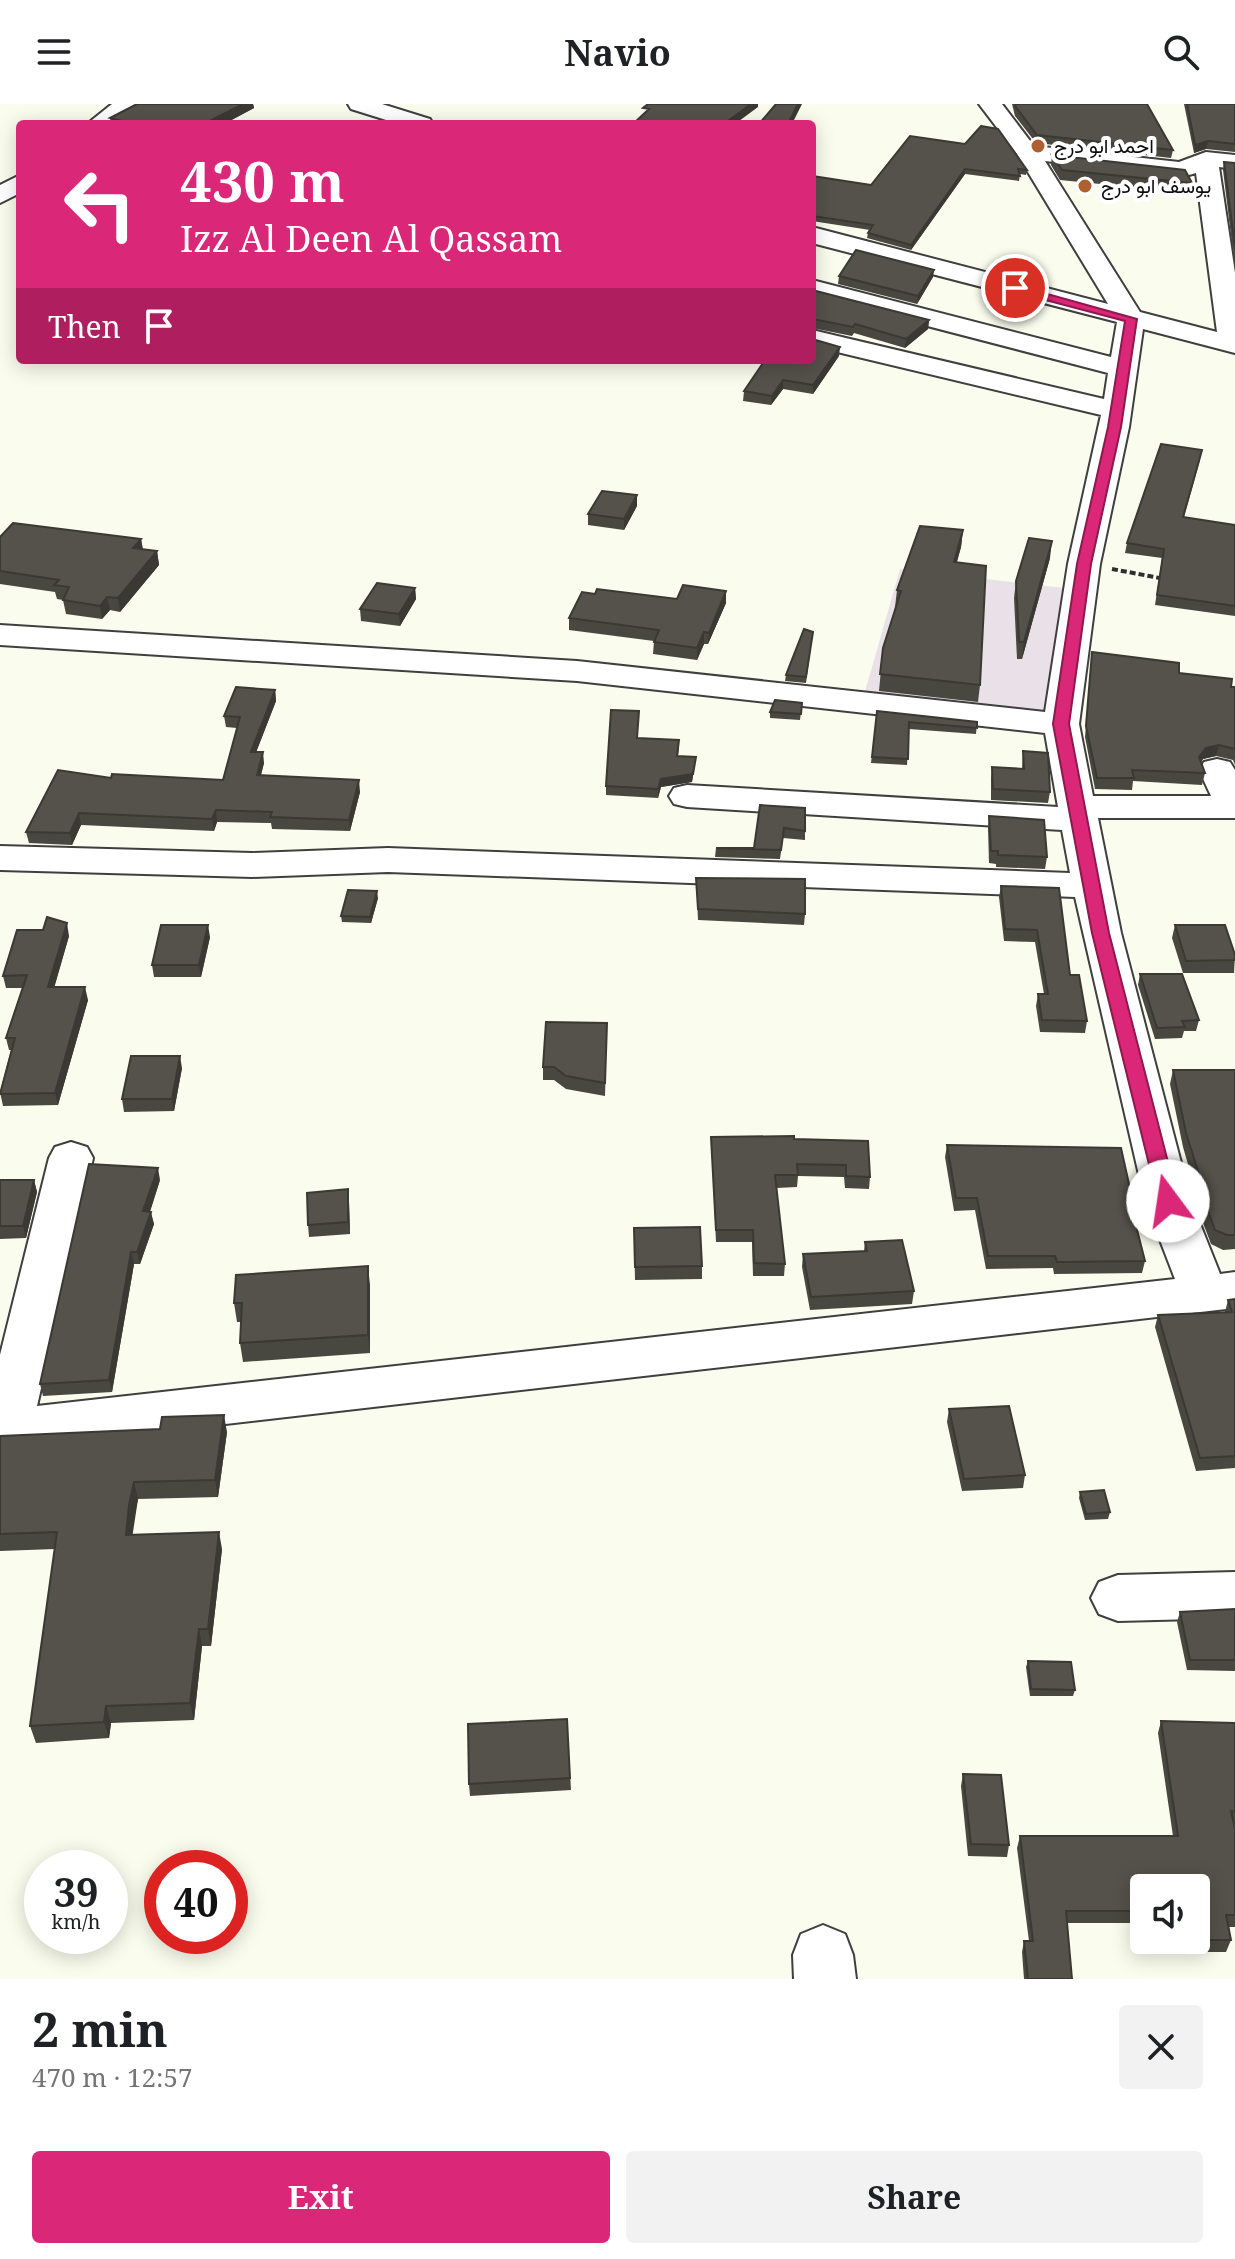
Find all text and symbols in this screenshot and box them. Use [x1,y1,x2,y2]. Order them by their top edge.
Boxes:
text: Navio [564,28,671,77]
icon: menu [32,30,76,74]
icon: search [1159,30,1203,74]
place label: احمد ابو درج [1054,132,1154,160]
marker: احمد ابو درج [1029,137,1047,155]
text: 430 m [180,142,345,218]
icon: left [48,152,152,256]
place label: يوسف ابو درج [1101,172,1211,200]
marker: يوسف ابو درج [1076,177,1094,195]
text: Izz Al Deen Al Qassam [180,214,562,263]
pin [981,254,1049,322]
icon: arrive [993,266,1037,310]
icon: arrive [137,304,181,348]
text: Then [48,306,121,347]
position arrow [1126,1159,1210,1243]
speed limit sign: 40 [144,1850,248,1954]
text: 39 [53,1864,99,1919]
map controls [1130,1874,1210,1954]
button: sound [1130,1874,1210,1954]
text: km/h [51,1908,101,1935]
text: 2 min [32,1996,168,2061]
button: close [1119,2005,1203,2089]
text: 470 m · 12:57 [32,2059,193,2095]
button: Exit [32,2151,610,2243]
button: Share [626,2151,1203,2243]

